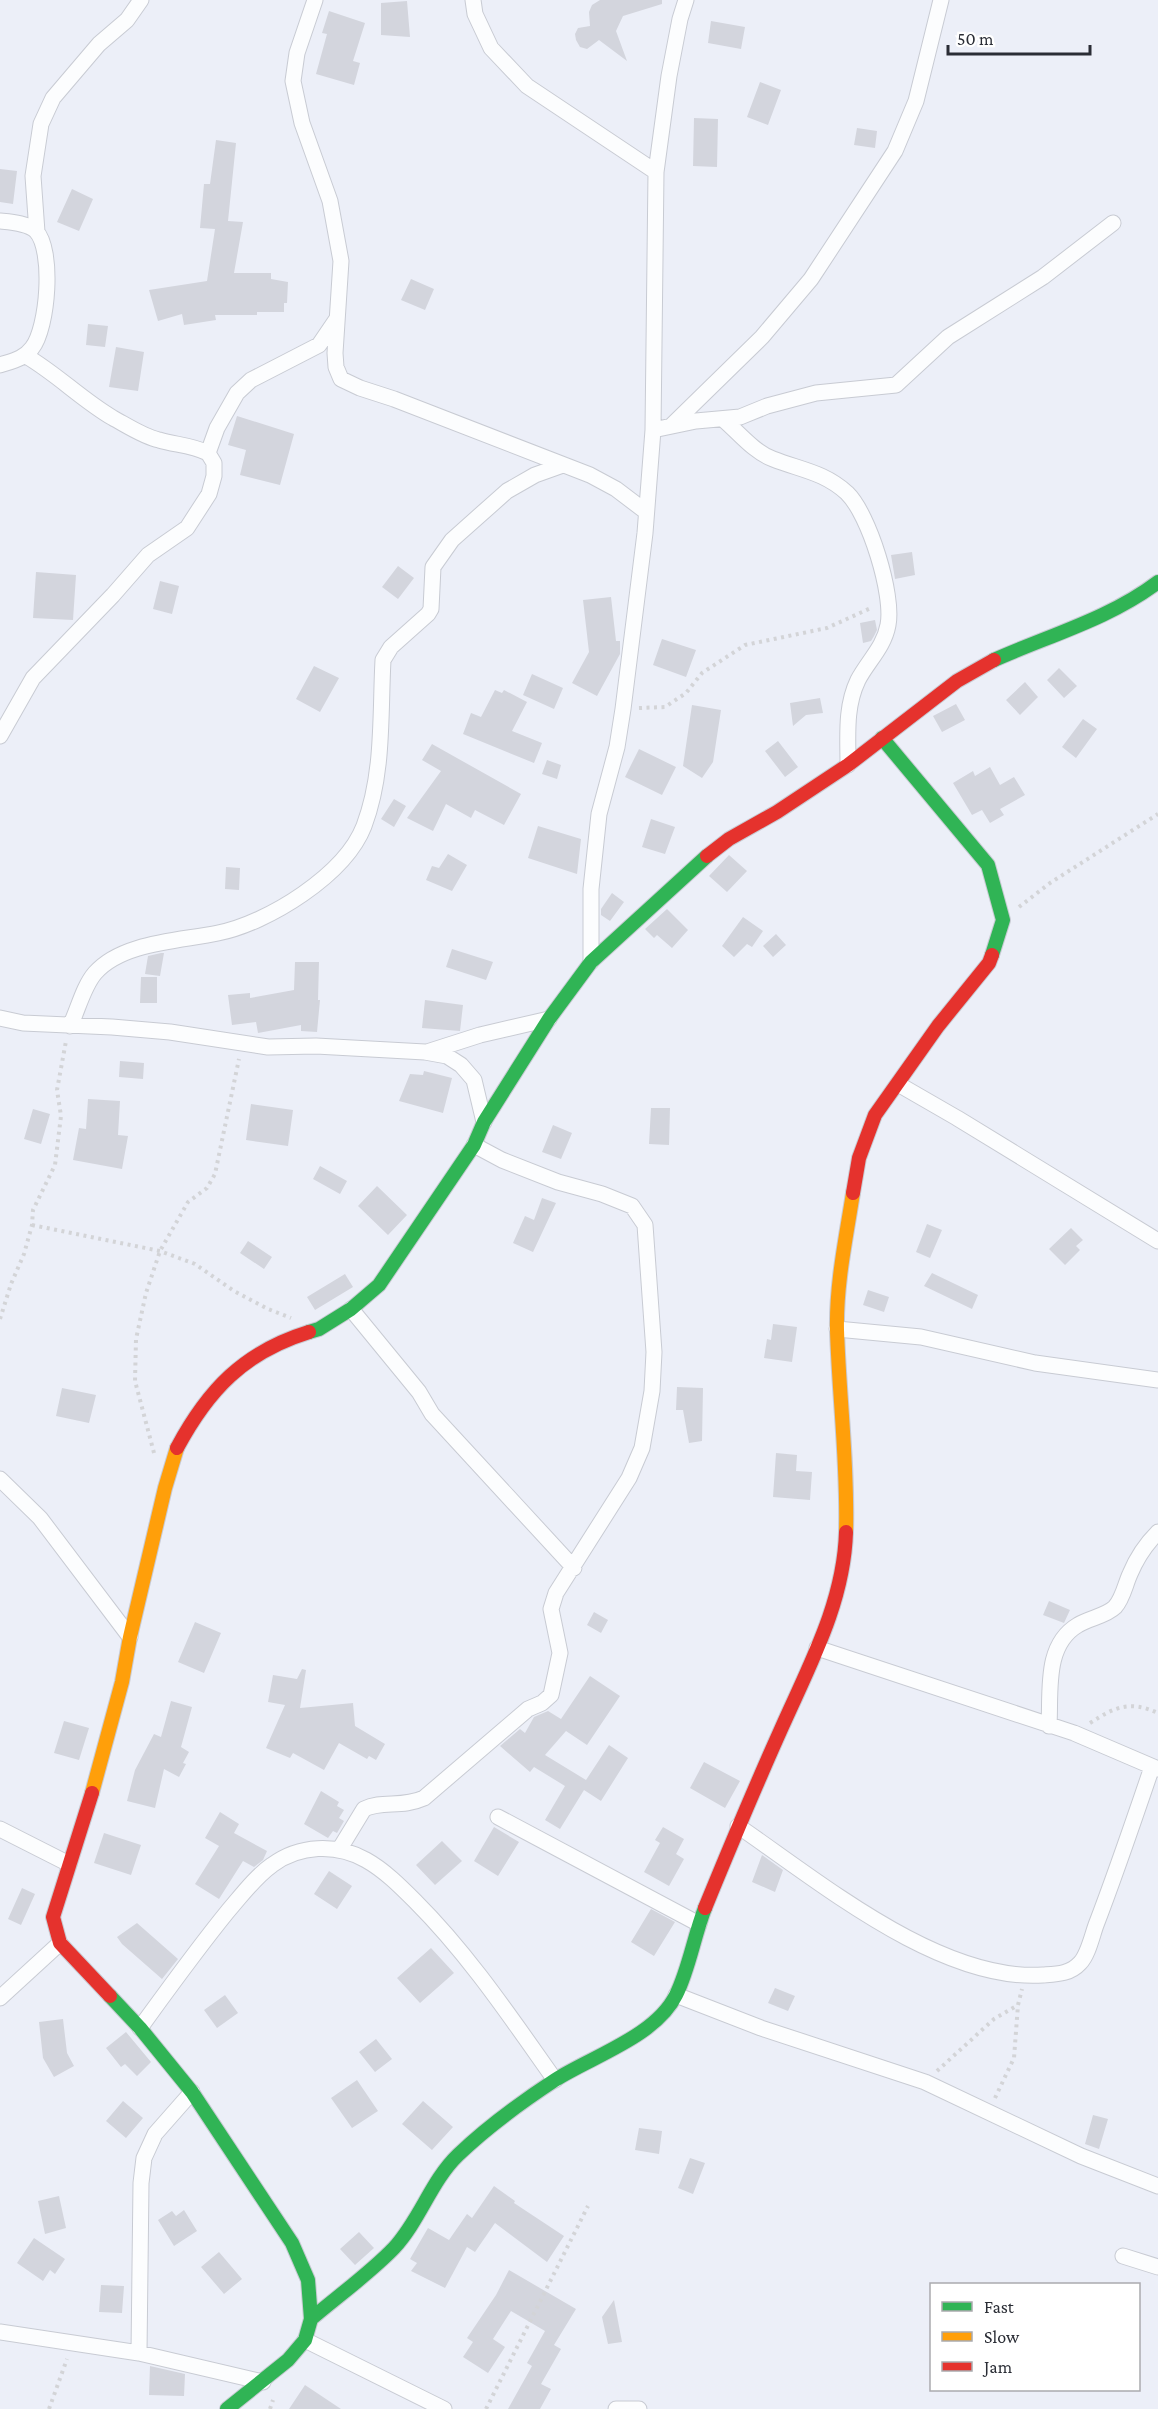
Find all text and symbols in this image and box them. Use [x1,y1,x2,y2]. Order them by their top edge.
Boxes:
scale bar [948,18,1090,56]
text: 50 m [957,29,994,49]
legend [930,2283,1140,2391]
text: Fast [984,2297,1015,2317]
text: Slow [984,2327,1020,2347]
text: Jam [982,2357,1013,2377]

